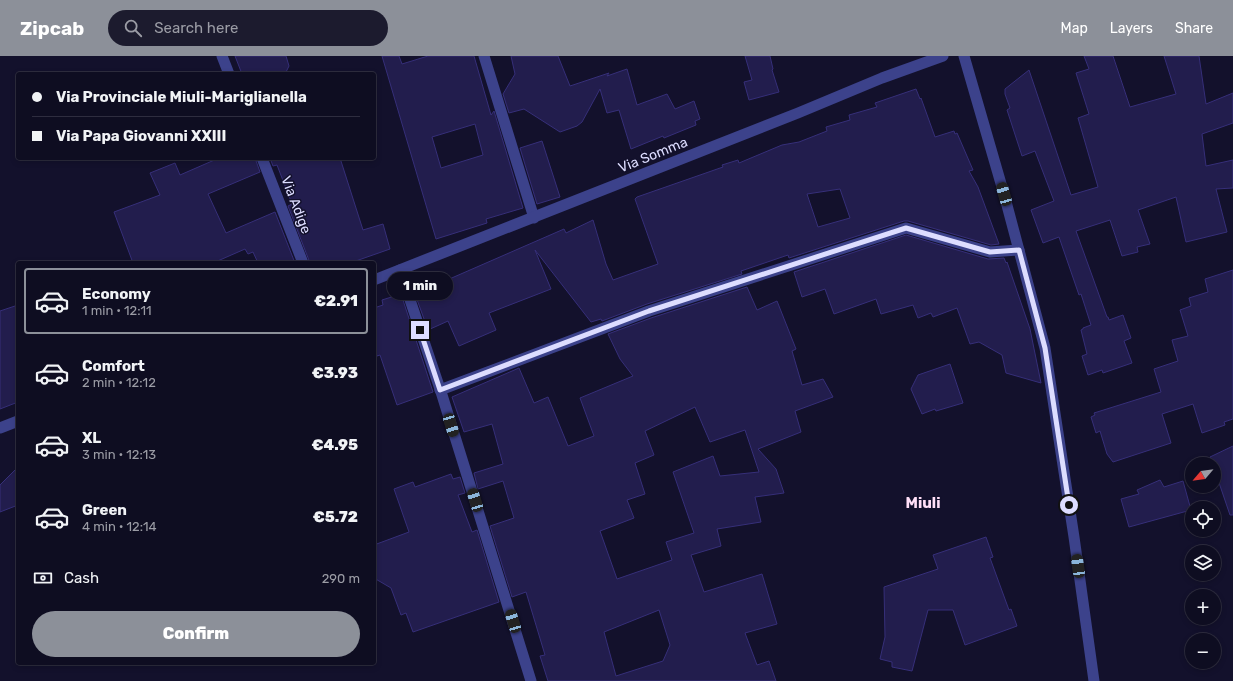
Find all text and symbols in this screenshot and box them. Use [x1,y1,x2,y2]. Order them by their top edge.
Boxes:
search box [108,10,388,46]
text: Zipcab [20,17,84,40]
icon: search [122,17,144,39]
text: Search here [154,19,238,37]
text: Map [1061,20,1088,37]
text: Layers [1110,20,1153,37]
text: Share [1175,20,1213,37]
text: Via Provinciale Miuli-Mariglianella [56,88,307,106]
text: Via Papa Giovanni XXIII [56,127,226,145]
street label: Via Somma [616,133,690,177]
street label: Via Adige [277,174,315,236]
car [995,181,1013,207]
callout: 1 min [387,272,453,300]
text: 1 min [403,278,437,293]
icon: car [34,283,70,319]
text: Economy [82,285,151,303]
text: €2.91 [314,292,358,310]
text: 1 min · 12:11 [82,303,152,318]
route end [411,321,429,339]
icon: car [34,355,70,391]
text: Comfort [82,357,145,375]
text: €3.93 [312,364,358,382]
text: 2 min · 12:12 [82,375,156,390]
car [442,412,460,438]
icon: car [34,427,70,463]
text: XL [82,429,101,447]
text: €4.95 [312,436,358,454]
text: 3 min · 12:13 [82,447,156,462]
north arrow [1185,457,1221,493]
map controls [1185,457,1221,669]
car [466,487,484,513]
district label: Miuli [906,494,940,512]
route start [1060,496,1078,514]
icon: car [34,499,70,535]
text: Green [82,501,127,519]
button: locate [1185,501,1221,537]
text: €5.72 [313,508,358,526]
text: 4 min · 12:14 [82,519,157,534]
button: layers [1185,545,1221,581]
car [1070,553,1086,579]
icon: cash [32,567,54,589]
text: Cash [64,569,99,587]
text: 290 m [322,571,360,586]
button: + [1185,589,1221,625]
car [504,608,522,634]
button: Confirm [32,611,360,657]
button: − [1185,633,1221,669]

